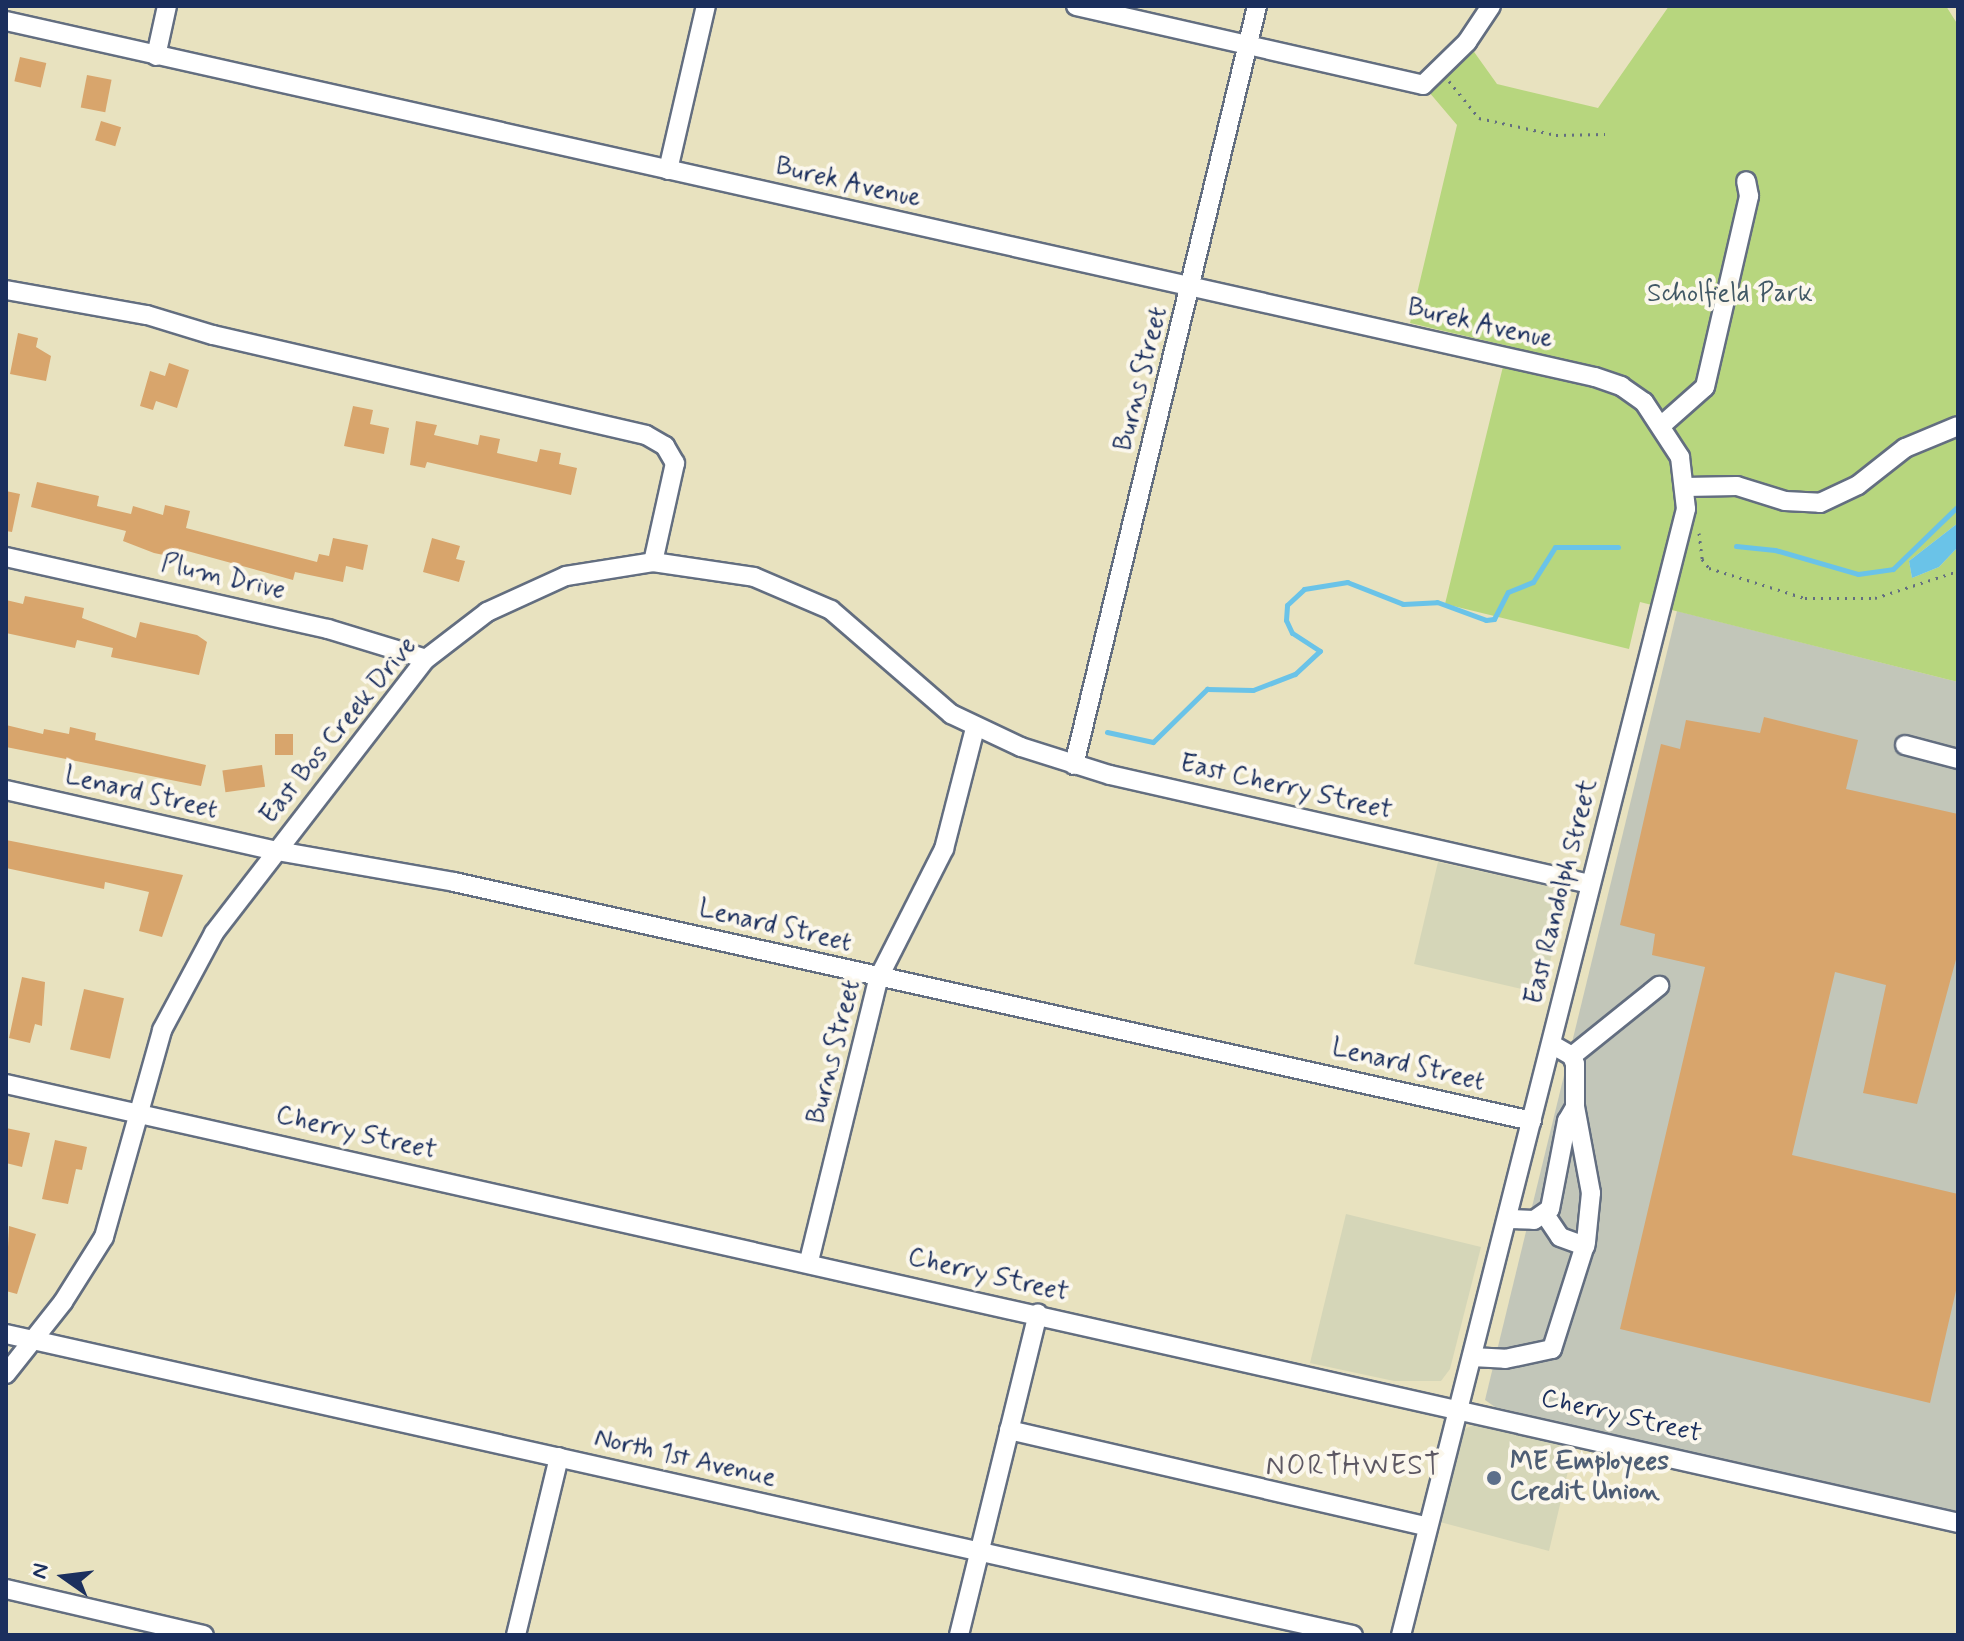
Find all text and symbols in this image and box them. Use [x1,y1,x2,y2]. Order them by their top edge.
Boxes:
street label: Burek Avenue [770,152,926,216]
park label: Scholfield Park [1649,279,1811,311]
street label: Burek Avenue [1402,293,1558,357]
street label: Burns Street [1108,301,1176,457]
street label: Plum Drive [158,549,288,607]
street label: East Bos Creek Drive [255,632,423,830]
street label: East Cherry Street [1177,749,1395,827]
street label: Lenard Street [59,761,223,827]
street label: East Randolph Street [1519,776,1605,1008]
street label: Lenard Street [693,894,857,960]
street label: Burns Street [801,974,869,1130]
street label: Lenard Street [1326,1033,1490,1099]
street label: Cherry Street [273,1101,439,1167]
street label: Cherry Street [905,1243,1071,1309]
street label: Cherry Street [1538,1384,1704,1450]
street label: North 1st Avenue [591,1423,779,1495]
place label: ME Employees Credit Union [1510,1447,1666,1508]
district label: NORTHWEST [1265,1450,1443,1484]
marker: ME Employees Credit Union [1485,1469,1503,1487]
north arrow [24,1537,104,1617]
text: N [25,1561,56,1582]

